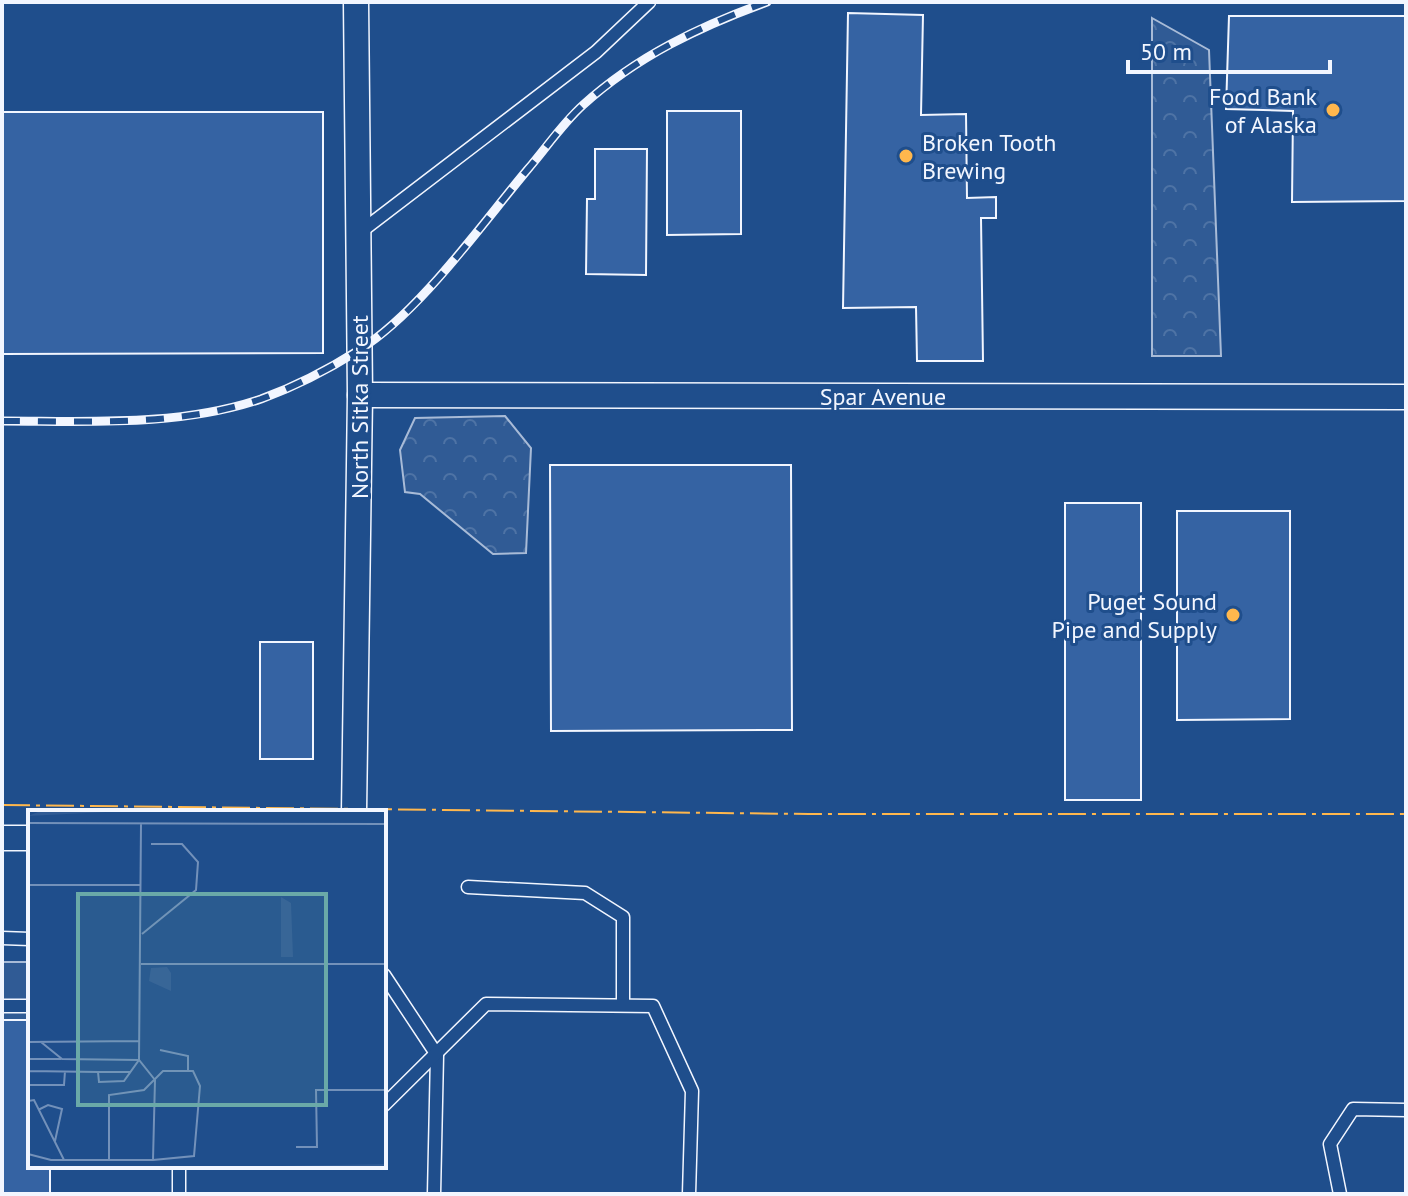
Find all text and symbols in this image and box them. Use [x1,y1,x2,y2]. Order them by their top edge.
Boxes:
scale bar [1128,24,1330,74]
text: 50 m [1140,36,1192,67]
place label: Food Bank of Alaska [1209,81,1318,140]
marker: Food Bank of Alaska [1324,101,1342,119]
place label: Broken Tooth Brewing [922,127,1056,186]
marker: Broken Tooth Brewing [897,147,915,165]
street label: North Sitka Street [344,315,375,499]
street label: Spar Avenue [820,381,946,412]
place label: Puget Sound Pipe and Supply [1051,586,1217,645]
marker: Puget Sound Pipe and Supply [1224,606,1242,624]
inset map [28,810,386,1168]

